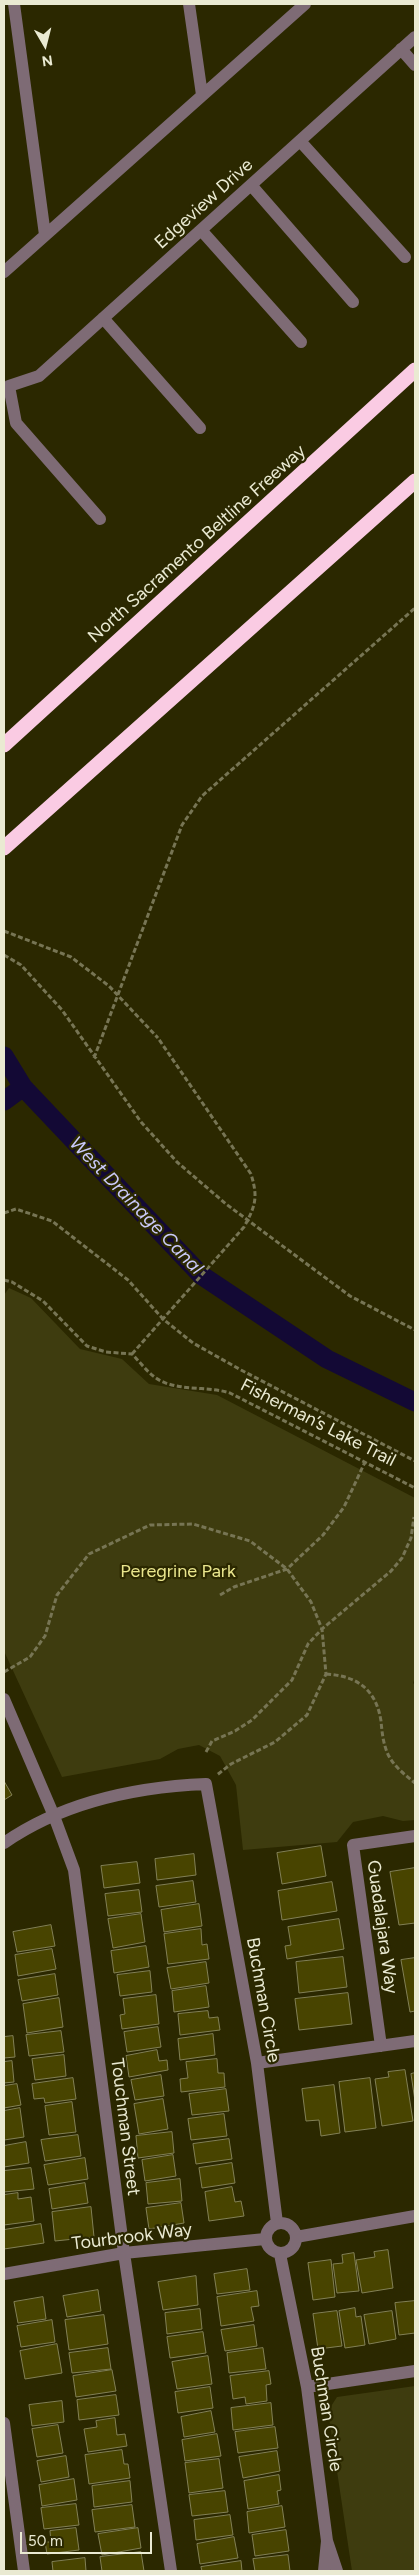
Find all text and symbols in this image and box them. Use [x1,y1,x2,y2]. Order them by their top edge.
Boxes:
north arrow [20,20,70,70]
text: N [41,51,54,70]
street label: Edgeview Drive [150,154,258,254]
street label: North Sacramento Beltline Freeway [84,440,310,648]
water label: West Drainage Canal [64,1132,208,1280]
street label: Fisherman’s Lake Trail [237,1374,399,1472]
park label: Peregrine Park [120,1561,236,1583]
street label: Guadalajara Way [362,1859,402,1995]
street label: Buchman Circle [241,1936,285,2064]
street label: Touchman Street [106,2057,144,2197]
street label: Tourbrook Way [71,2219,193,2255]
street label: Buchman Circle [305,2345,347,2473]
scale bar [22,2522,155,2554]
text: 50 m [28,2532,63,2550]

